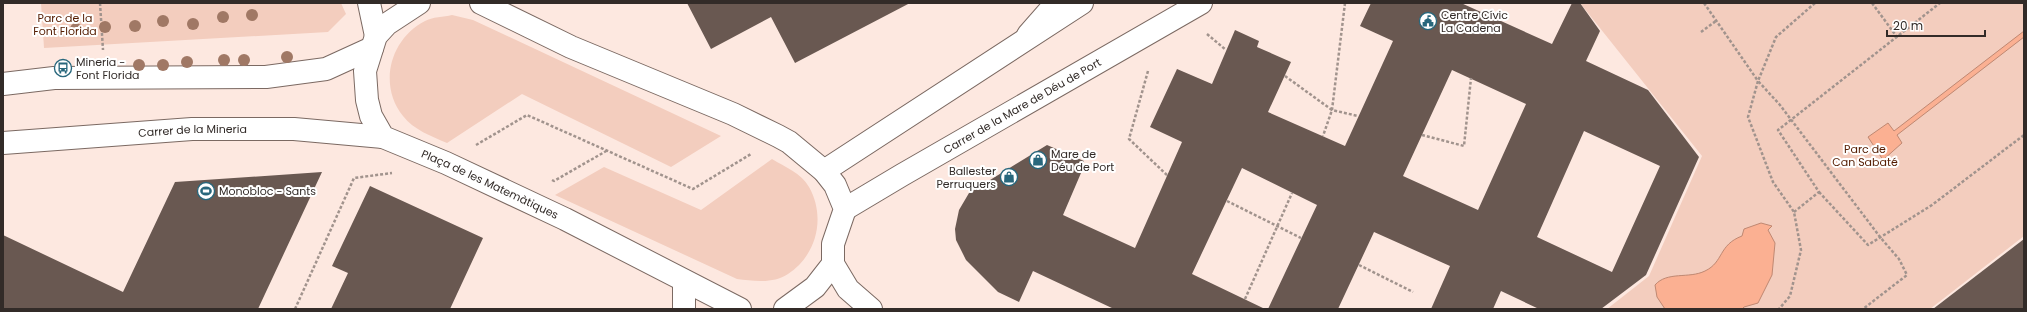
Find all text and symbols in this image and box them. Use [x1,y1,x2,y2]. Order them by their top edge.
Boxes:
place label: Centre Cívic La Cadena [1441,7,1508,36]
park label: Parc de la Font Florida [33,10,97,39]
public building icon: Centre Cívic La Cadena [1418,11,1438,31]
scale bar [1887,12,1985,38]
text: 20 m [1893,17,1923,34]
place label: Mineria - Font Florida [76,54,140,83]
street label: Carrer de la Mare de Déu de Port [940,54,1104,158]
bus stop icon: Mineria - Font Florida [53,58,73,78]
street label: Carrer de la Mineria [138,121,247,141]
park label: Parc de Can Sabaté [1832,141,1898,170]
street label: Plaça de les Matemàtiques [419,146,561,223]
place label: Mare de Déu de Port [1051,146,1114,175]
shop icon: Mare de Déu de Port [1028,150,1048,170]
place label: Ballester Perruquers [936,163,996,192]
shop icon: Ballester Perruquers [999,167,1019,187]
sports icon: Monobloc - Sants [196,181,216,201]
place label: Monobloc - Sants [219,183,316,199]

